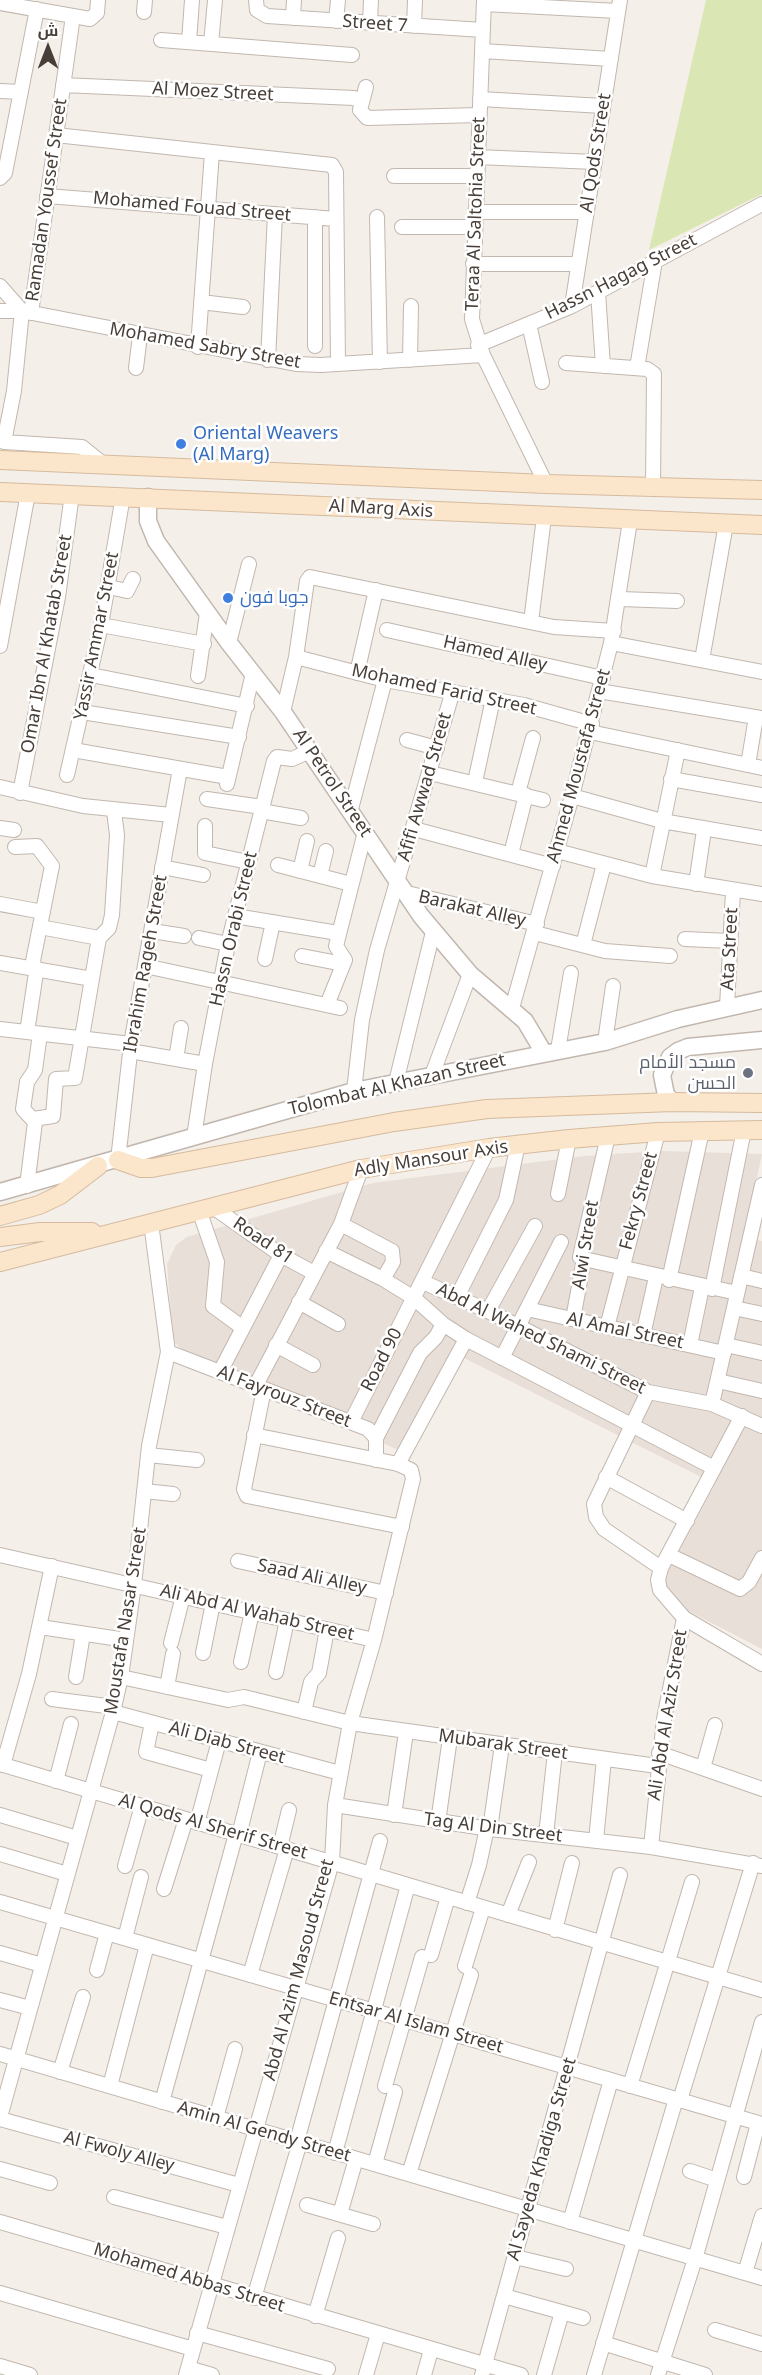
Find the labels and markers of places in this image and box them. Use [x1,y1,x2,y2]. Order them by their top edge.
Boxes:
place label: Oriental Weavers (Al Marg) [193,423,338,466]
marker: Oriental Weavers (Al Marg) [174,437,188,451]
place label: جوبا فون [240,587,309,609]
marker: جوبا فون [221,591,235,605]
place label: مسجد الأمام الحسن [639,1052,736,1094]
marker: مسجد الأمام الحسن [741,1066,755,1080]

